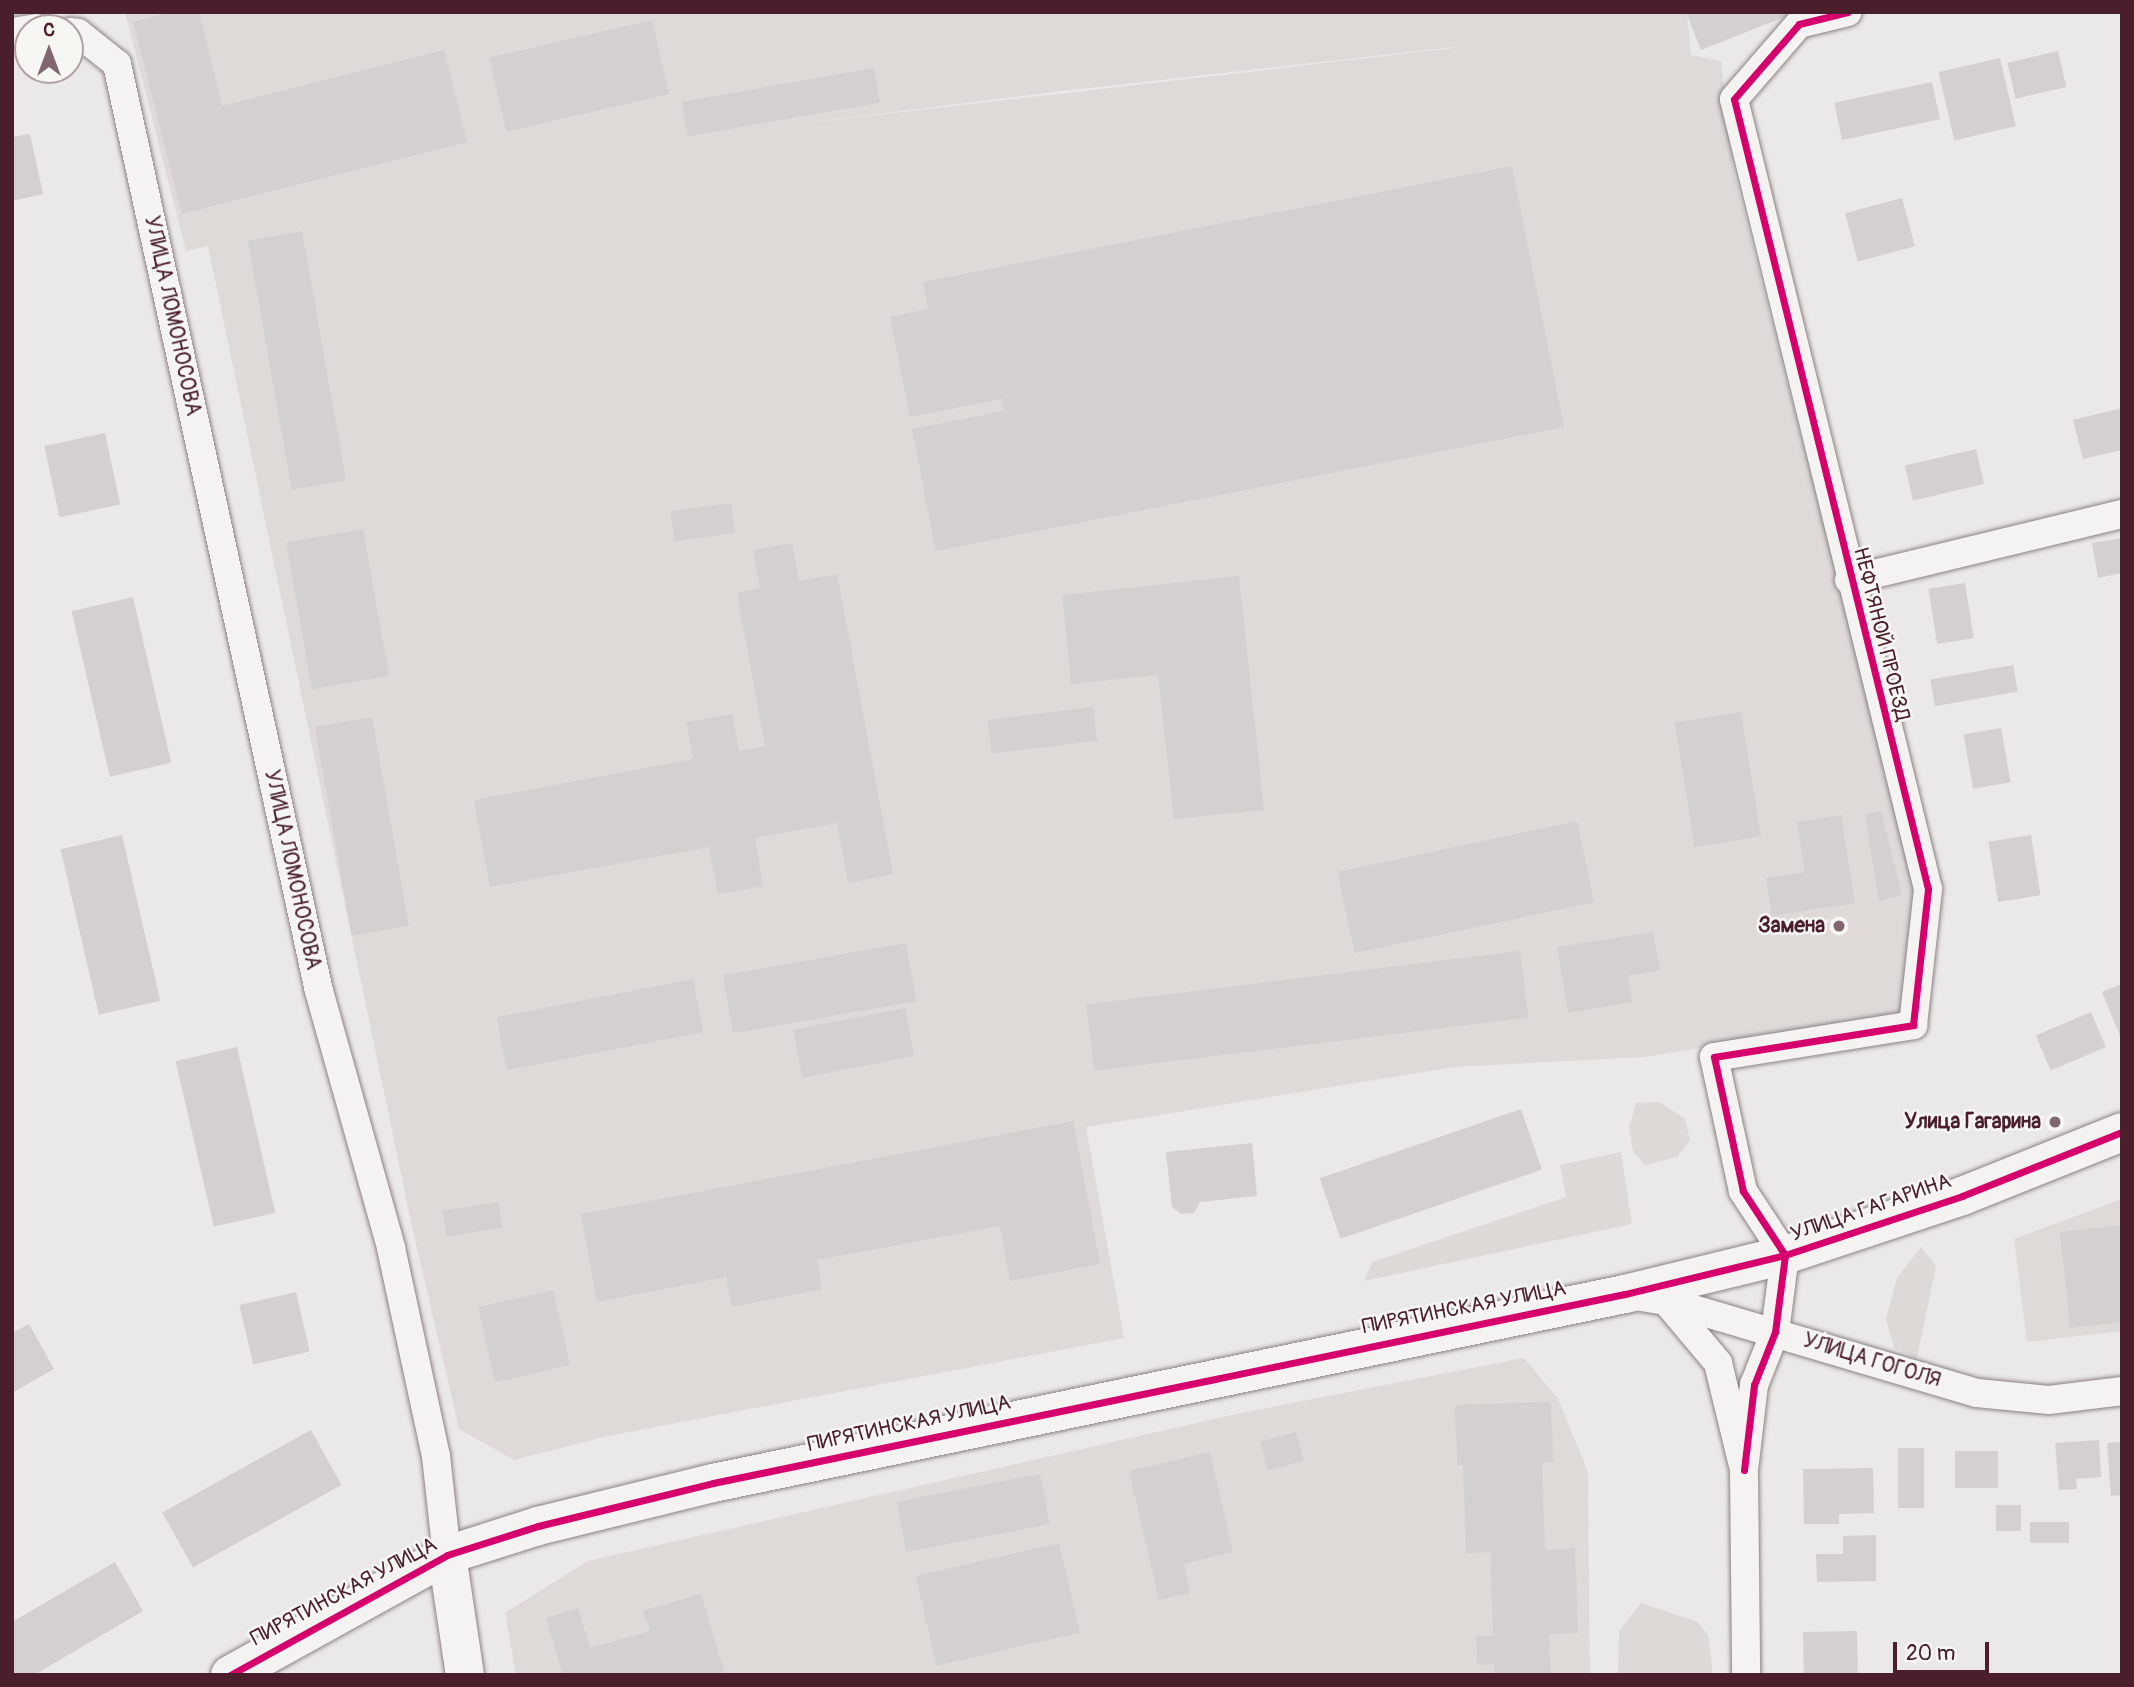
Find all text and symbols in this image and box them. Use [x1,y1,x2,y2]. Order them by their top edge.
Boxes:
north arrow [14,14,84,84]
text: С [43,18,55,42]
street label: УЛИЦА ЛОМОНОСОВА [138,214,206,418]
street label: НЕФТЯНОЙ ПРОЕЗД [1847,544,1915,724]
street label: УЛИЦА ЛОМОНОСОВА [258,768,326,972]
place label: Замена [1758,913,1825,939]
marker: Замена [1831,918,1847,934]
place label: Улица Гагарина [1904,1109,2041,1135]
marker: Улица Гагарина [2047,1114,2063,1130]
street label: УЛИЦА ГАГАРИНА [1787,1169,1955,1247]
street label: ПИРЯТИНСКАЯ УЛИЦА [1360,1276,1568,1340]
street label: УЛИЦА ГОГОЛЯ [1800,1328,1944,1394]
street label: ПИРЯТИНСКАЯ УЛИЦА [805,1390,1013,1458]
street label: ПИРЯТИНСКАЯ УЛИЦА [247,1532,441,1652]
scale bar [1896,1628,1992,1672]
text: 20 m [1906,1640,1955,1667]

